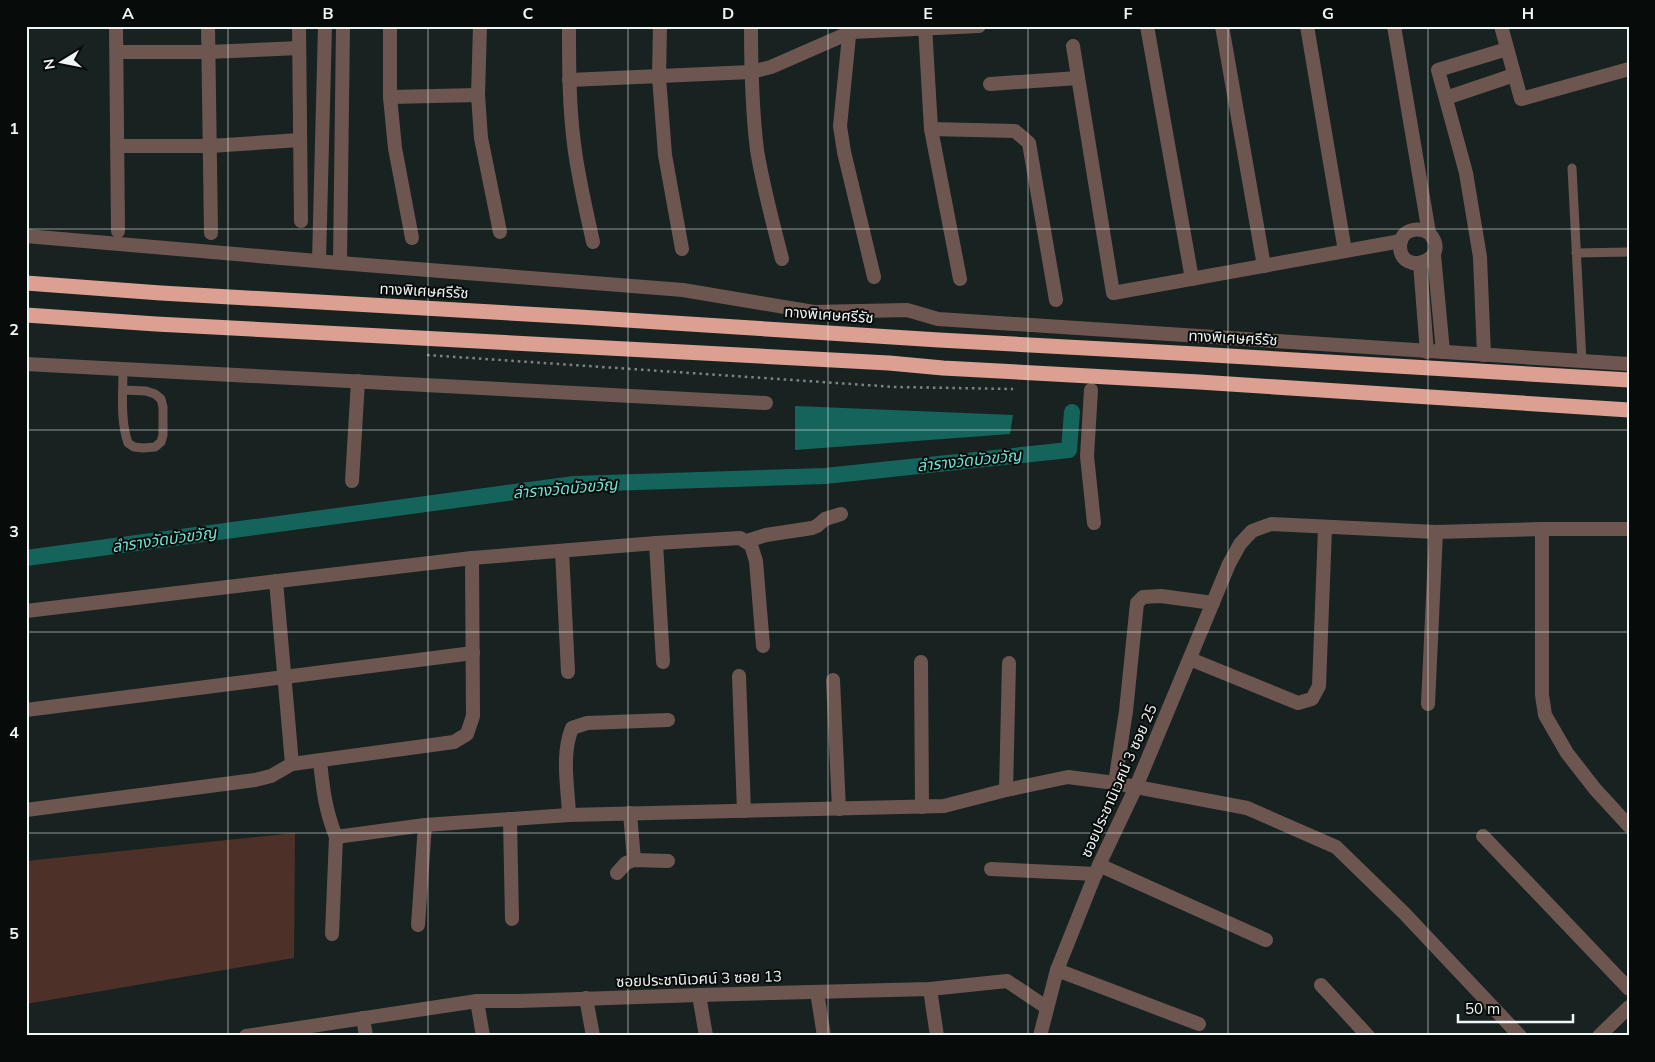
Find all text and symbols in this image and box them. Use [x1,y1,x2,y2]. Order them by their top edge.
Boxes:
text: A [122,3,134,23]
text: B [322,3,334,23]
text: C [523,3,534,23]
text: D [722,3,734,23]
text: E [923,3,933,23]
text: F [1123,3,1133,23]
text: G [1322,3,1334,23]
text: H [1522,3,1534,23]
north arrow [38,38,88,88]
text: N [39,57,59,71]
text: 1 [9,118,19,138]
street label: ทางพิเศษศรีรัช [379,279,469,302]
street label: ทางพิเศษศรีรัช [784,302,874,327]
text: 2 [9,319,19,339]
street label: ทางพิเศษศรีรัช [1188,326,1278,349]
water label: ลำรางวัดบัวขวัญ [916,444,1024,475]
water label: ลำรางวัดบัวขวัญ [512,473,620,503]
text: 3 [9,521,19,541]
water label: ลำรางวัดบัวขวัญ [111,522,219,556]
street label: ซอยประชานิเวศน์ 3 ซอย 25 [1076,701,1161,860]
text: 4 [9,722,19,742]
text: 5 [9,923,19,943]
street label: ซอยประชานิเวศน์ 3 ซอย 13 [616,966,782,991]
scale bar [1458,992,1572,1024]
text: 50 m [1465,999,1500,1018]

